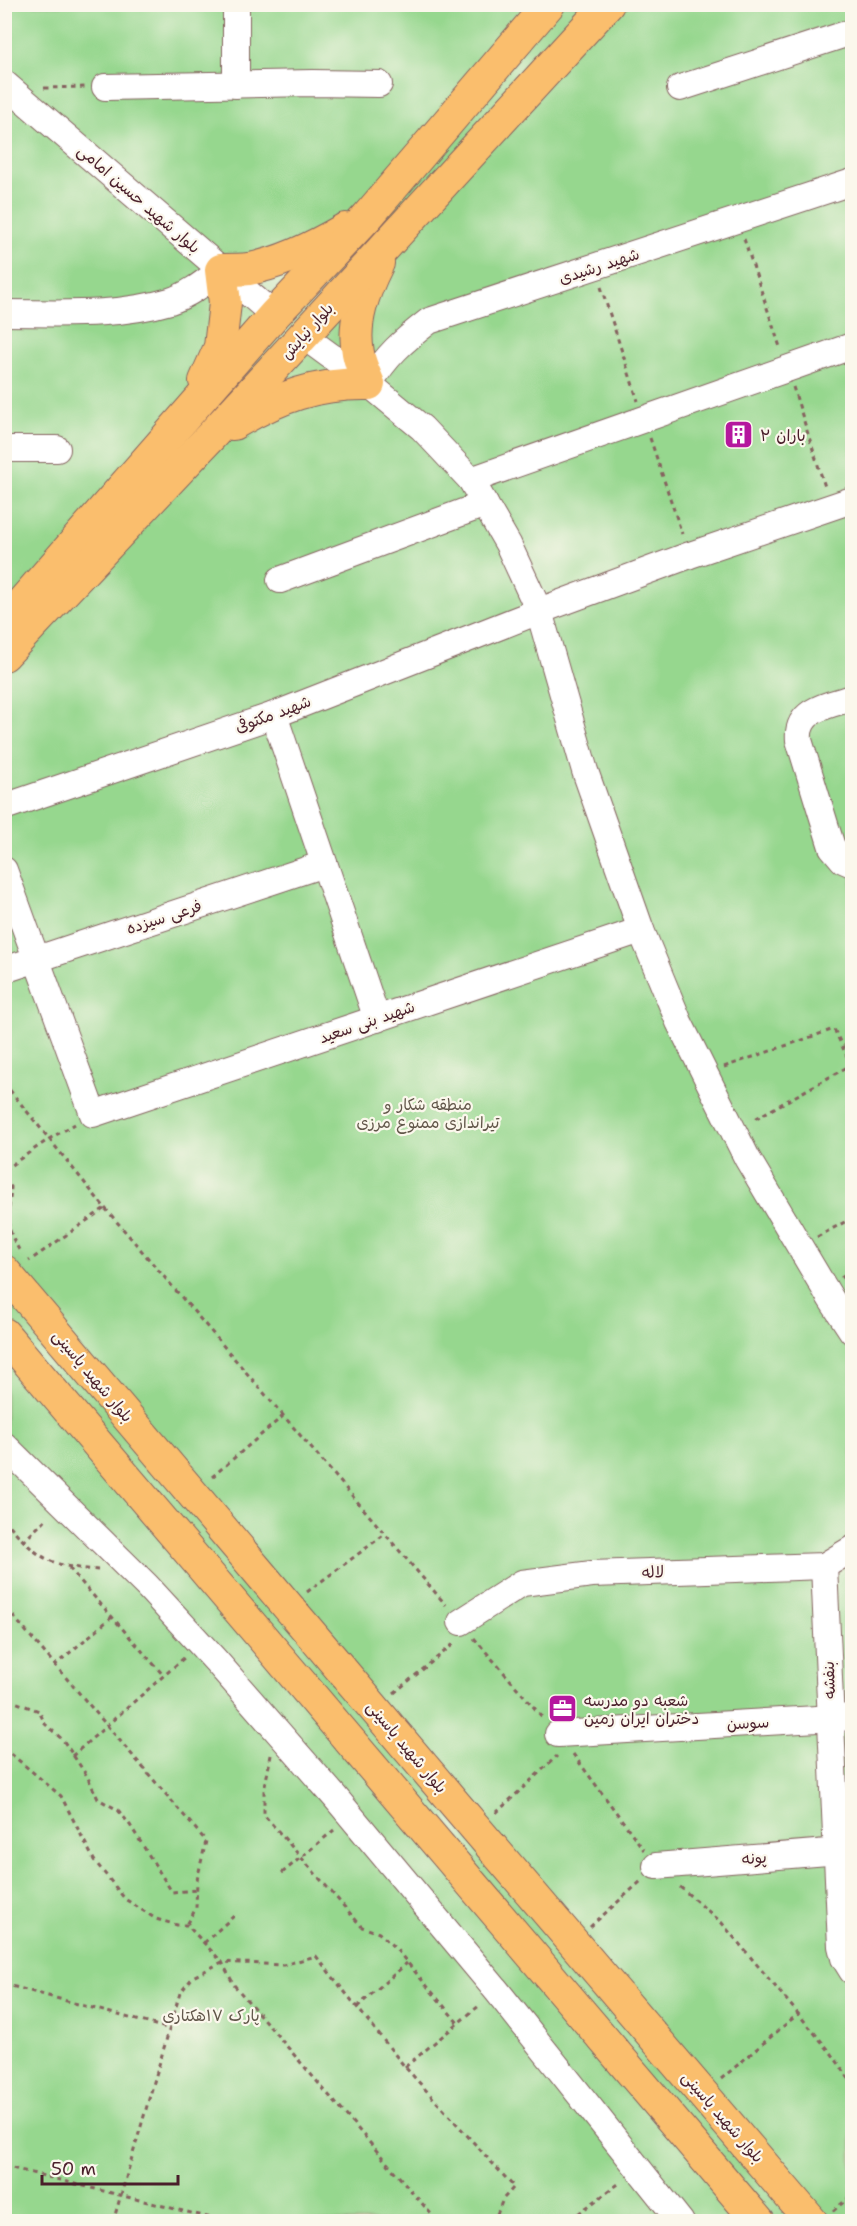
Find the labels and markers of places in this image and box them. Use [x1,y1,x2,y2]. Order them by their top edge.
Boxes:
building icon: باران ۲ [723,419,755,451]
place label: باران ۲ [760,425,806,446]
place label: شعبه دو مدرسه دختران ایران زمین [584,1690,699,1729]
office icon: شعبه دو مدرسه دختران ایران زمین [547,1693,579,1725]

